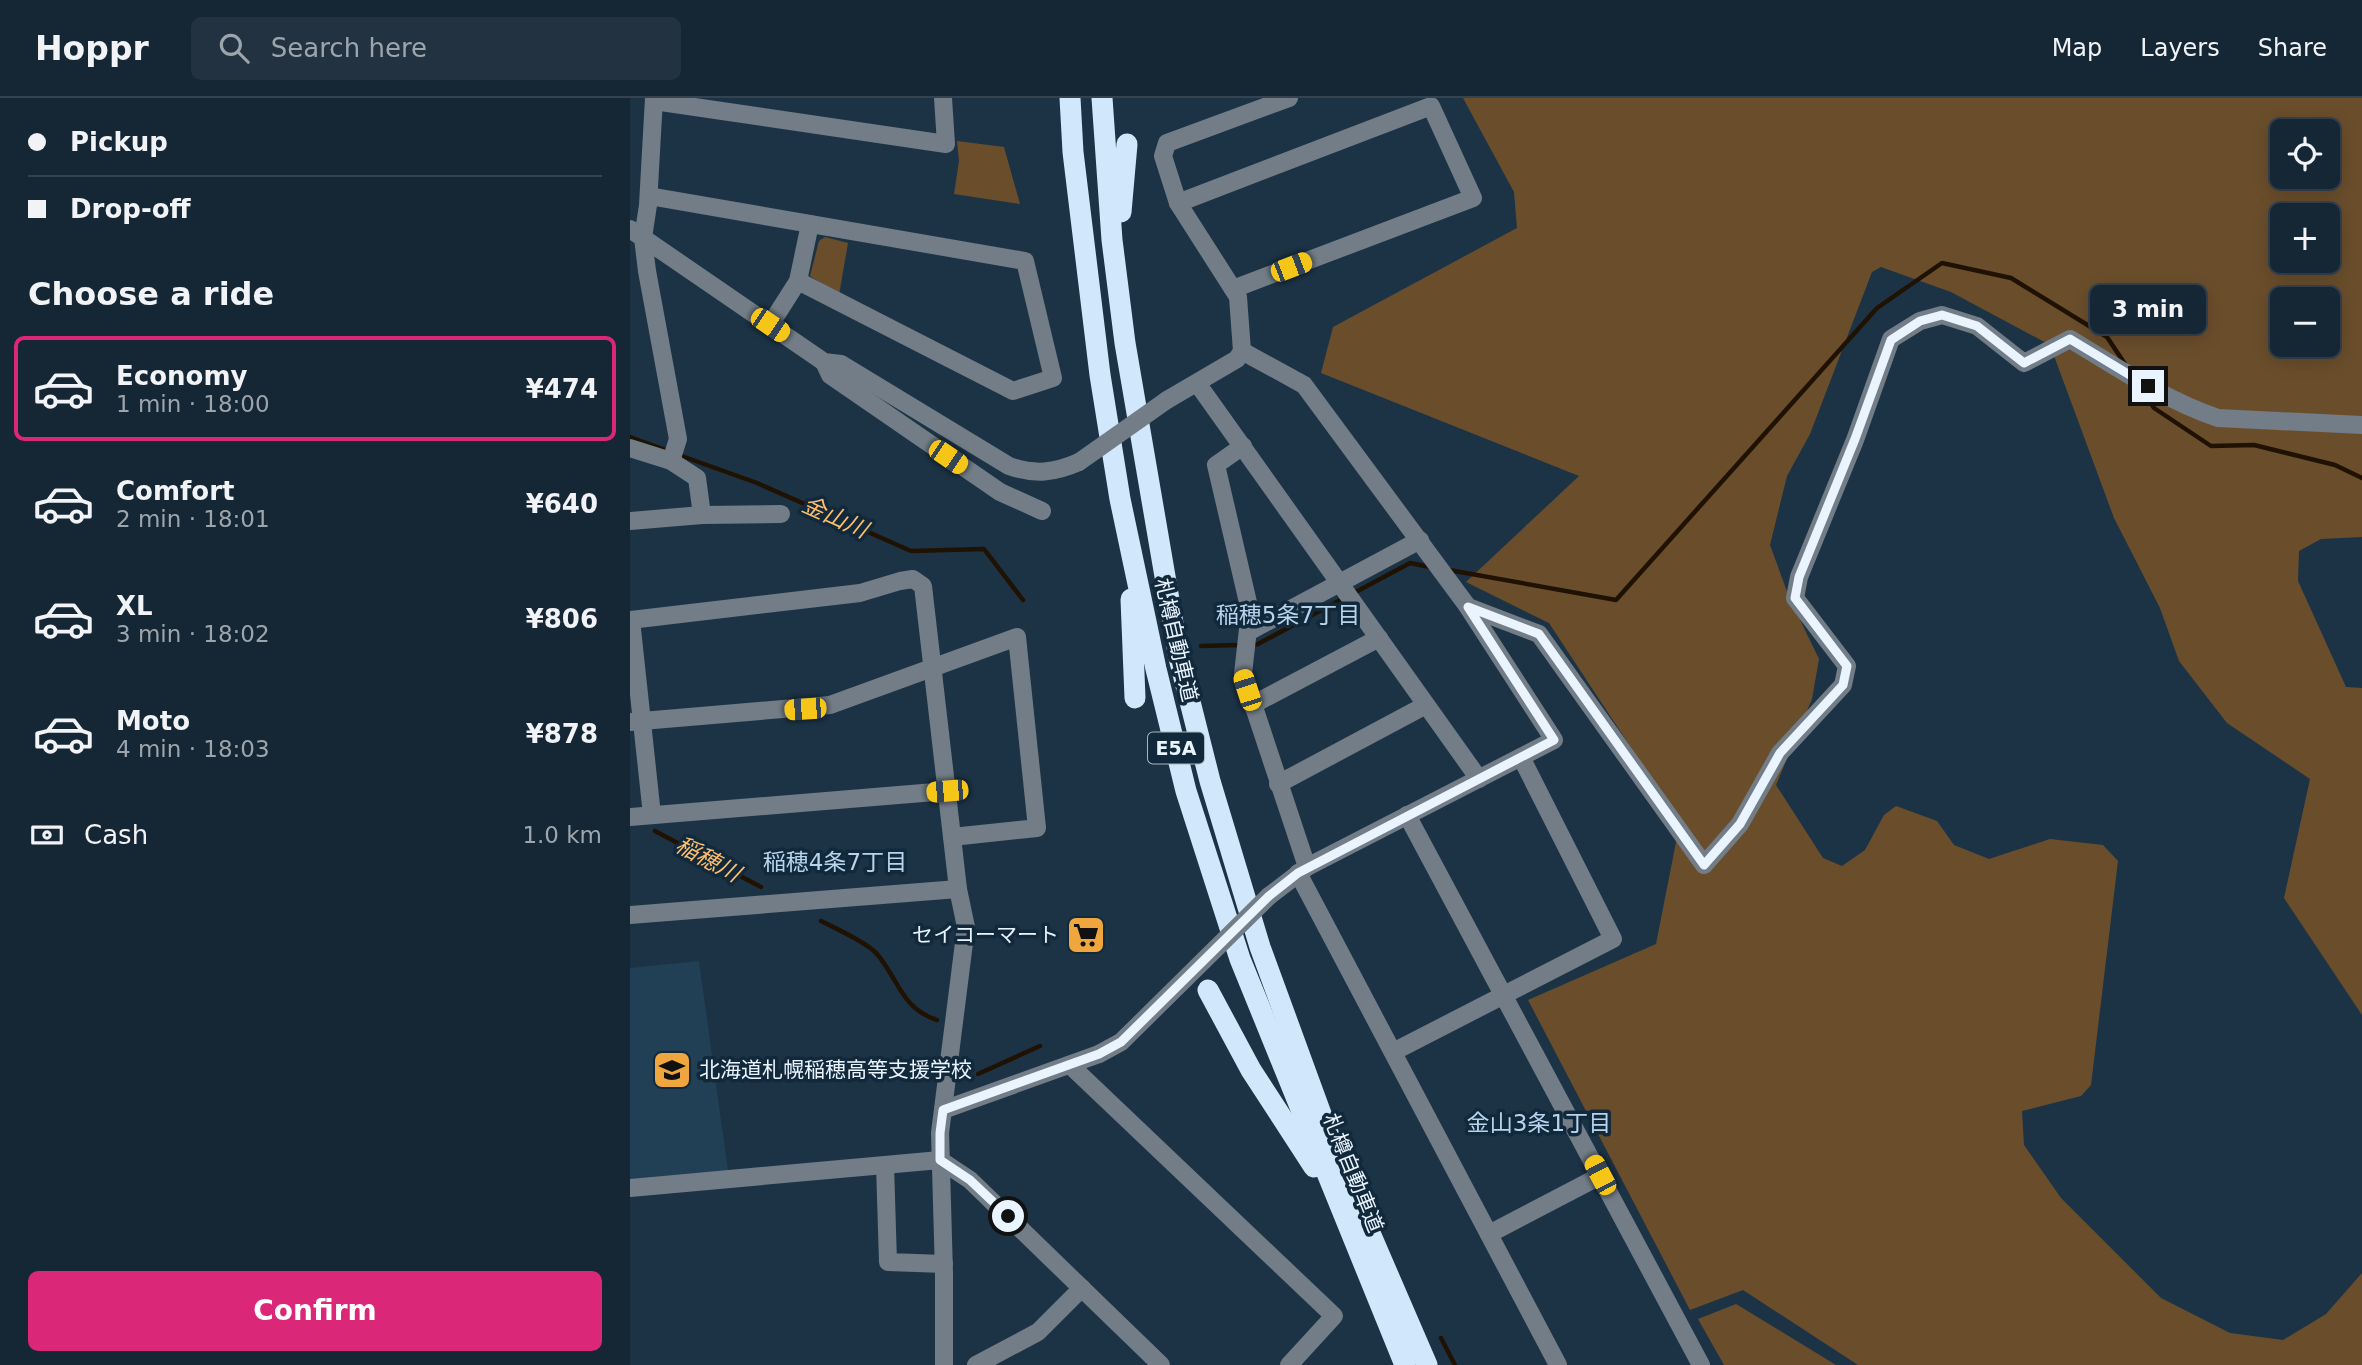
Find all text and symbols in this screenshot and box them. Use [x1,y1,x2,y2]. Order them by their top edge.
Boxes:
search box [191,17,681,80]
text: Hoppr [35,29,149,68]
icon: search [215,29,253,67]
text: Search here [271,33,427,63]
text: Map [2052,34,2102,62]
text: Layers [2140,34,2220,62]
text: Share [2258,34,2327,62]
map controls [2270,119,2340,357]
button: locate [2270,119,2340,189]
text: Pickup [70,127,168,157]
text: Drop-off [70,194,191,224]
button: + [2270,203,2340,273]
car [1268,250,1315,284]
text: Choose a ride [28,275,274,313]
callout: 3 min [2090,285,2206,334]
button: − [2270,287,2340,357]
text: 3 min [2112,296,2184,322]
car [747,305,794,345]
icon: car [32,357,95,420]
text: Economy [116,361,247,391]
route end [2132,370,2164,402]
text: ¥474 [526,374,598,404]
text: 1 min · 18:00 [116,391,270,417]
car [925,437,972,477]
icon: car [32,472,95,535]
text: Comfort [116,476,234,506]
text: ¥640 [526,489,598,519]
water label: 金山川 [798,491,875,544]
text: 2 min · 18:01 [116,506,270,532]
street label: 札樽自動車道 [1150,576,1202,704]
icon: car [32,587,95,650]
text: XL [116,591,153,621]
district label: 稲穂5条7丁目 [1216,602,1360,628]
text: ¥806 [526,604,598,634]
text: 3 min · 18:02 [116,621,270,647]
car [1231,667,1264,713]
car [784,697,827,721]
icon: car [32,702,95,765]
text: Moto [116,706,190,736]
text: ¥878 [526,719,598,749]
road number: E5A [1148,733,1204,764]
text: 4 min · 18:03 [116,736,270,762]
car [926,779,969,803]
icon: cash [28,816,66,854]
text: Cash [84,820,148,850]
text: 1.0 km [522,822,602,848]
water label: 稲穂川 [671,831,747,888]
district label: 稲穂4条7丁目 [763,849,907,875]
supermarket icon: セイコーマート [1065,914,1107,956]
place label: セイコーマート [912,923,1059,947]
school or university icon: 北海道札幌稲穂高等支援学校 [651,1049,693,1091]
place label: 北海道札幌稲穂高等支援学校 [699,1058,972,1082]
street label: 札樽自動車道 [1318,1110,1388,1236]
district label: 金山3条1丁目 [1467,1110,1611,1136]
car [1581,1152,1620,1198]
route start [992,1200,1024,1232]
button: Confirm [28,1271,602,1351]

